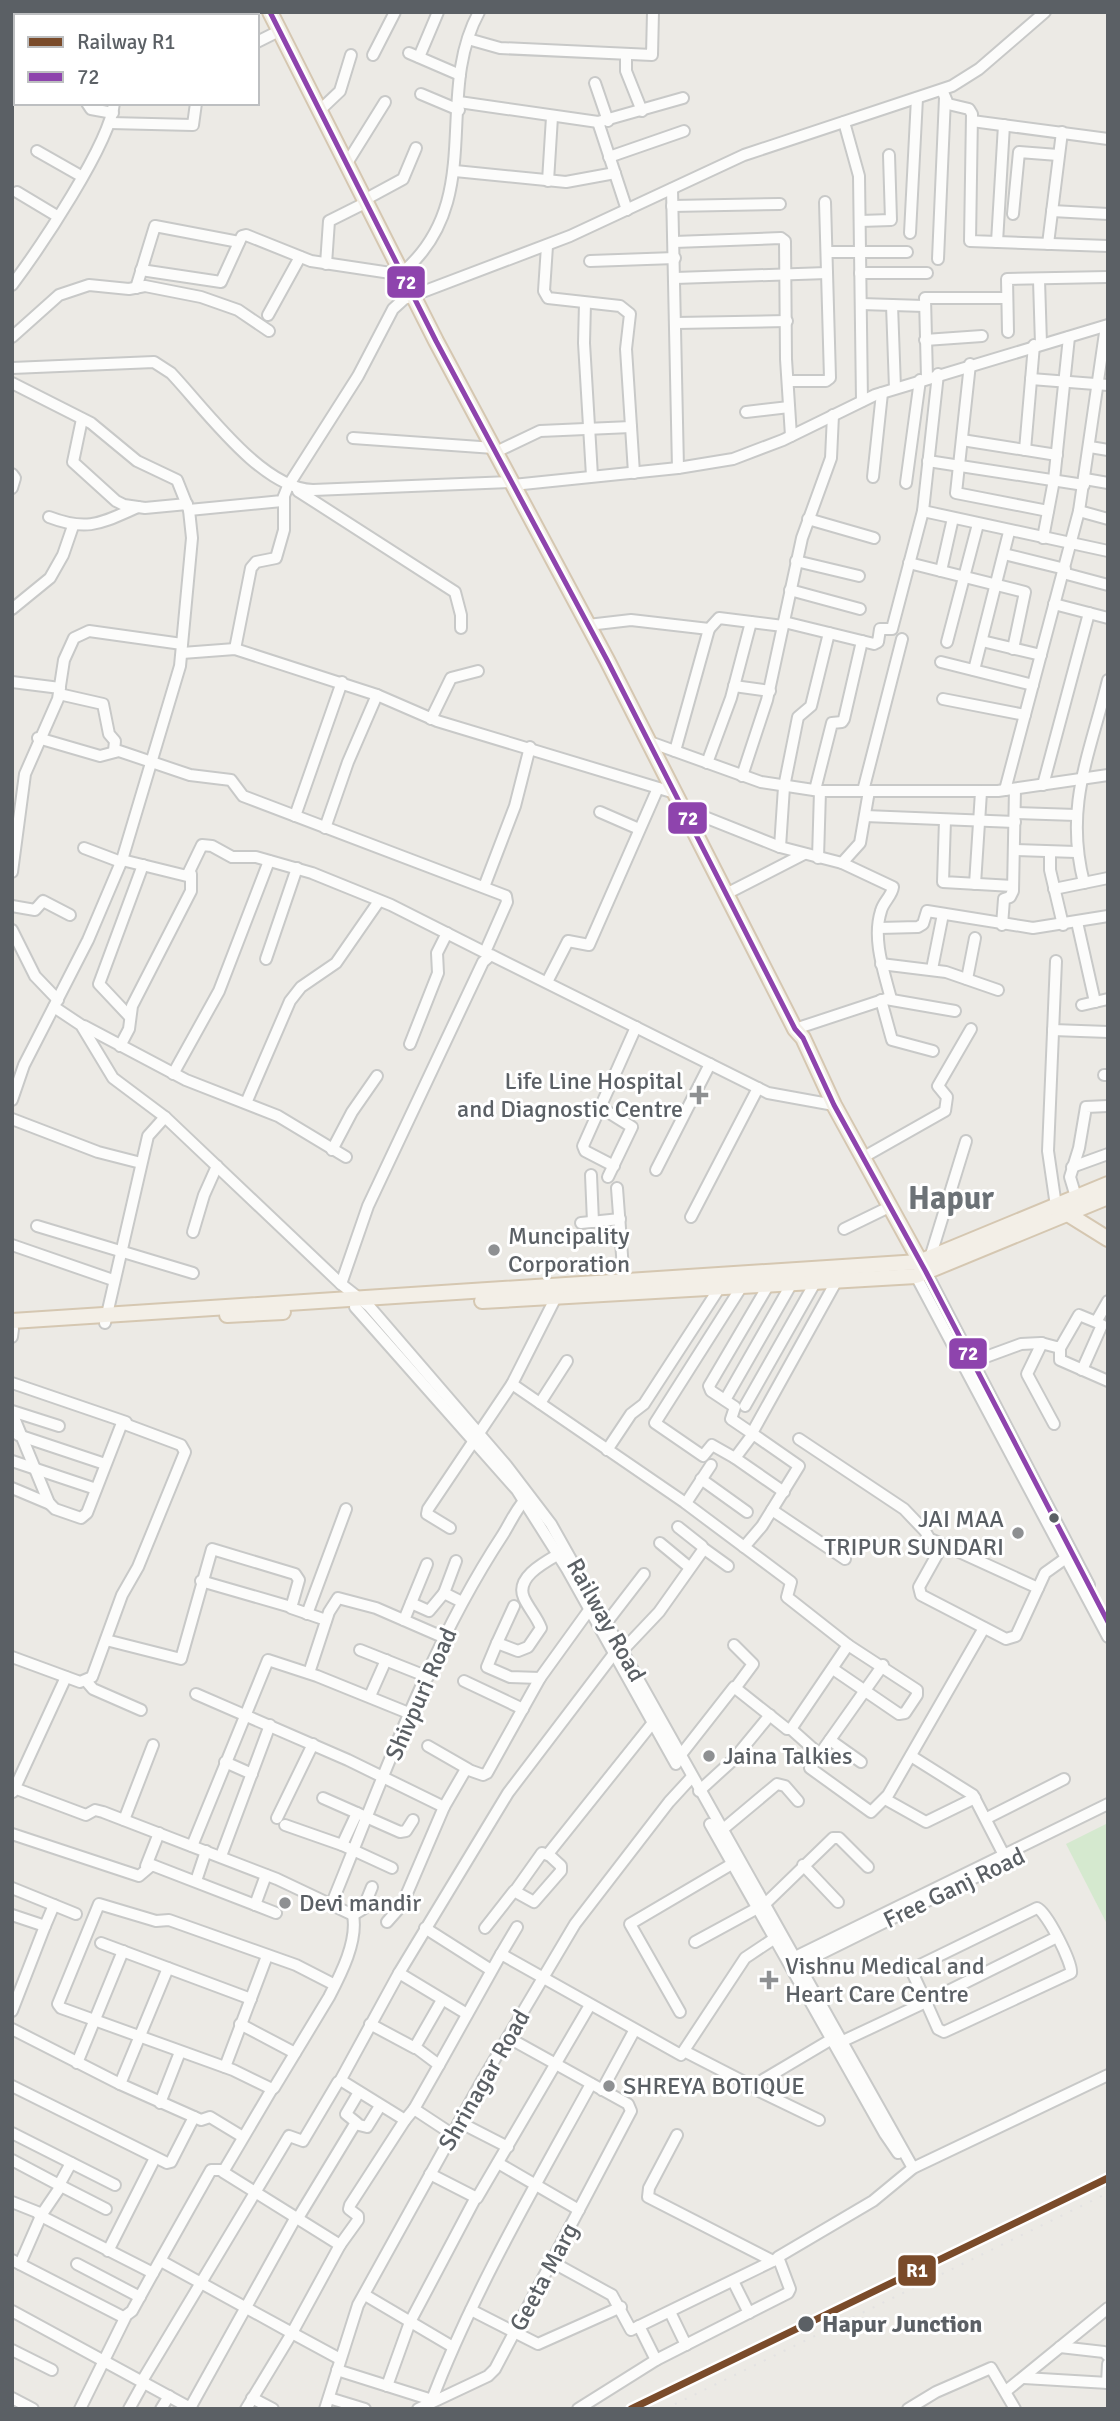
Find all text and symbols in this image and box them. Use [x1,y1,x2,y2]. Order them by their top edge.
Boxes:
legend [14,14,259,105]
text: Railway R1 [77,29,176,55]
text: 72 [77,64,100,90]
line badge: 72 [386,265,426,299]
text: 72 [396,271,416,295]
line badge: 72 [667,801,708,835]
text: 72 [678,807,698,831]
place label: Life Line Hospital and Diagnostic Centre [457,1066,683,1124]
marker: Life Line Hospital and Diagnostic Centre [689,1085,709,1105]
district label: Hapur [908,1179,994,1218]
place label: Muncipality Corporation [508,1221,630,1279]
marker: Muncipality Corporation [486,1242,502,1258]
line badge: 72 [948,1337,988,1370]
text: 72 [958,1342,978,1366]
place label: JAI MAA TRIPUR SUNDARI [824,1504,1004,1562]
unlabelled marker [1047,1511,1061,1525]
marker: JAI MAA TRIPUR SUNDARI [1010,1525,1026,1541]
street label: Railway Road [560,1553,652,1687]
street label: Shivpuri Road [378,1623,464,1765]
place label: Jaina Talkies [723,1741,853,1771]
marker: Jaina Talkies [701,1748,717,1764]
street label: Free Ganj Road [878,1841,1030,1935]
place label: Devi mandir [299,1888,421,1918]
marker: Devi mandir [277,1895,293,1911]
place label: Vishnu Medical and Heart Care Centre [785,1951,985,2009]
marker: Vishnu Medical and Heart Care Centre [759,1970,779,1990]
street label: Shrinagar Road [432,2004,536,2156]
place label: SHREYA BOTIQUE [623,2071,805,2101]
marker: SHREYA BOTIQUE [601,2078,617,2094]
street label: Geeta Marg [503,2218,585,2336]
line badge: R1 [897,2254,937,2287]
text: R1 [906,2259,928,2283]
place label: Hapur Junction [822,2309,983,2339]
marker: Hapur Junction [796,2314,816,2334]

